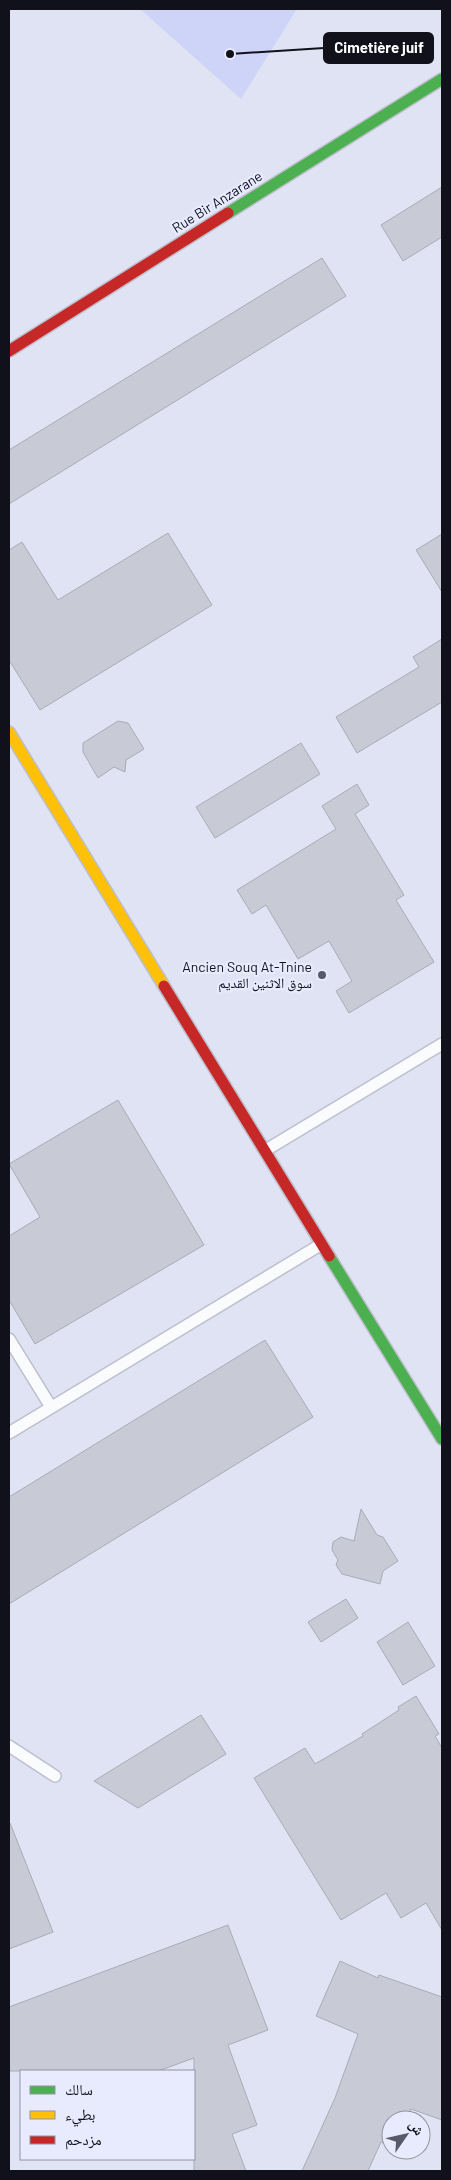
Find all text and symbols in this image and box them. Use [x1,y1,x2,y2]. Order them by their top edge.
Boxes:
callout: Cimetière juif [324,33,433,63]
text: Cimetière juif [334,38,424,56]
street label: Rue Bir Anzarane [168,167,265,236]
place label: Ancien Souq At-Tnine سوق الاثنين القديم [182,958,312,993]
marker: Ancien Souq At-Tnine سوق الاثنين القديم [316,969,328,981]
legend [20,2070,195,2160]
text: سالك [65,2080,93,2098]
text: بطيء [65,2105,95,2127]
north arrow [381,2110,431,2160]
text: ش [405,2117,428,2139]
text: مزدحم [65,2130,102,2150]

